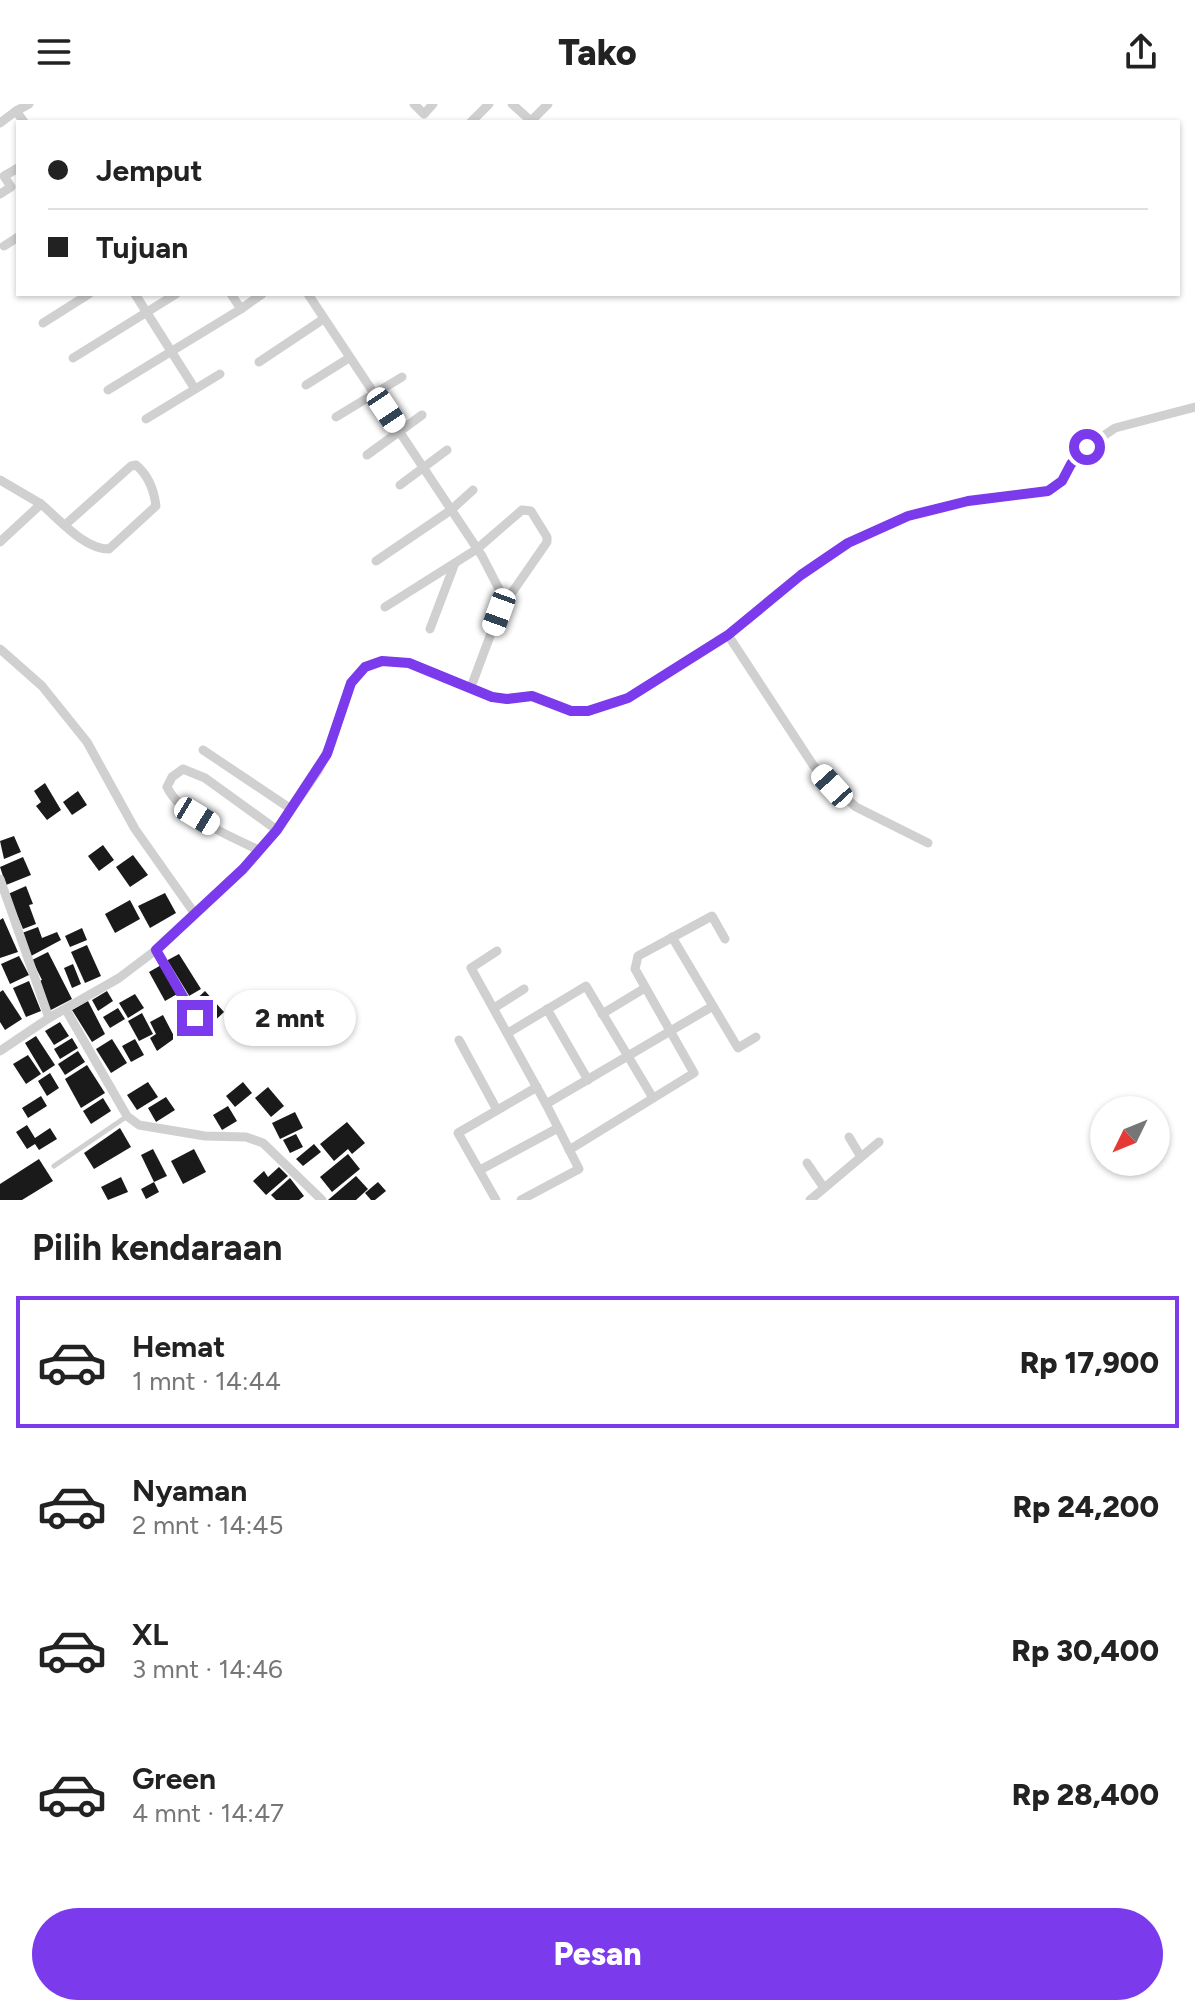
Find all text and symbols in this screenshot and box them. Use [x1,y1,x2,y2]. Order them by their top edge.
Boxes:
icon: menu [32,30,76,74]
icon: share [1119,30,1163,74]
text: Tako [558,31,637,74]
text: Jemput [96,152,202,189]
text: Tujuan [96,229,188,266]
car [363,383,409,437]
route start [1069,429,1105,465]
car [480,585,518,639]
car [807,760,857,812]
car [170,793,224,839]
callout: 2 mnt [223,990,355,1046]
route end [177,1000,213,1036]
text: 2 mnt [255,1002,325,1034]
north arrow [1090,1096,1170,1176]
map controls [1090,1096,1170,1176]
text: Pilih kendaraan [32,1226,282,1269]
icon: car [36,1326,108,1398]
text: Hemat [132,1328,225,1365]
text: Rp 17,900 [1020,1344,1159,1381]
text: 1 mnt · 14:44 [132,1365,281,1397]
icon: car [36,1470,108,1542]
text: Nyaman [132,1472,247,1509]
text: Rp 24,200 [1012,1488,1159,1525]
text: 2 mnt · 14:45 [132,1509,283,1541]
icon: car [36,1614,108,1686]
text: XL [132,1616,168,1653]
text: Rp 30,400 [1011,1632,1159,1669]
text: 3 mnt · 14:46 [132,1653,283,1685]
icon: car [36,1758,108,1830]
text: Green [132,1760,216,1797]
text: Rp 28,400 [1012,1776,1159,1813]
text: 4 mnt · 14:47 [132,1797,284,1829]
button: Pesan [32,1908,1163,2000]

